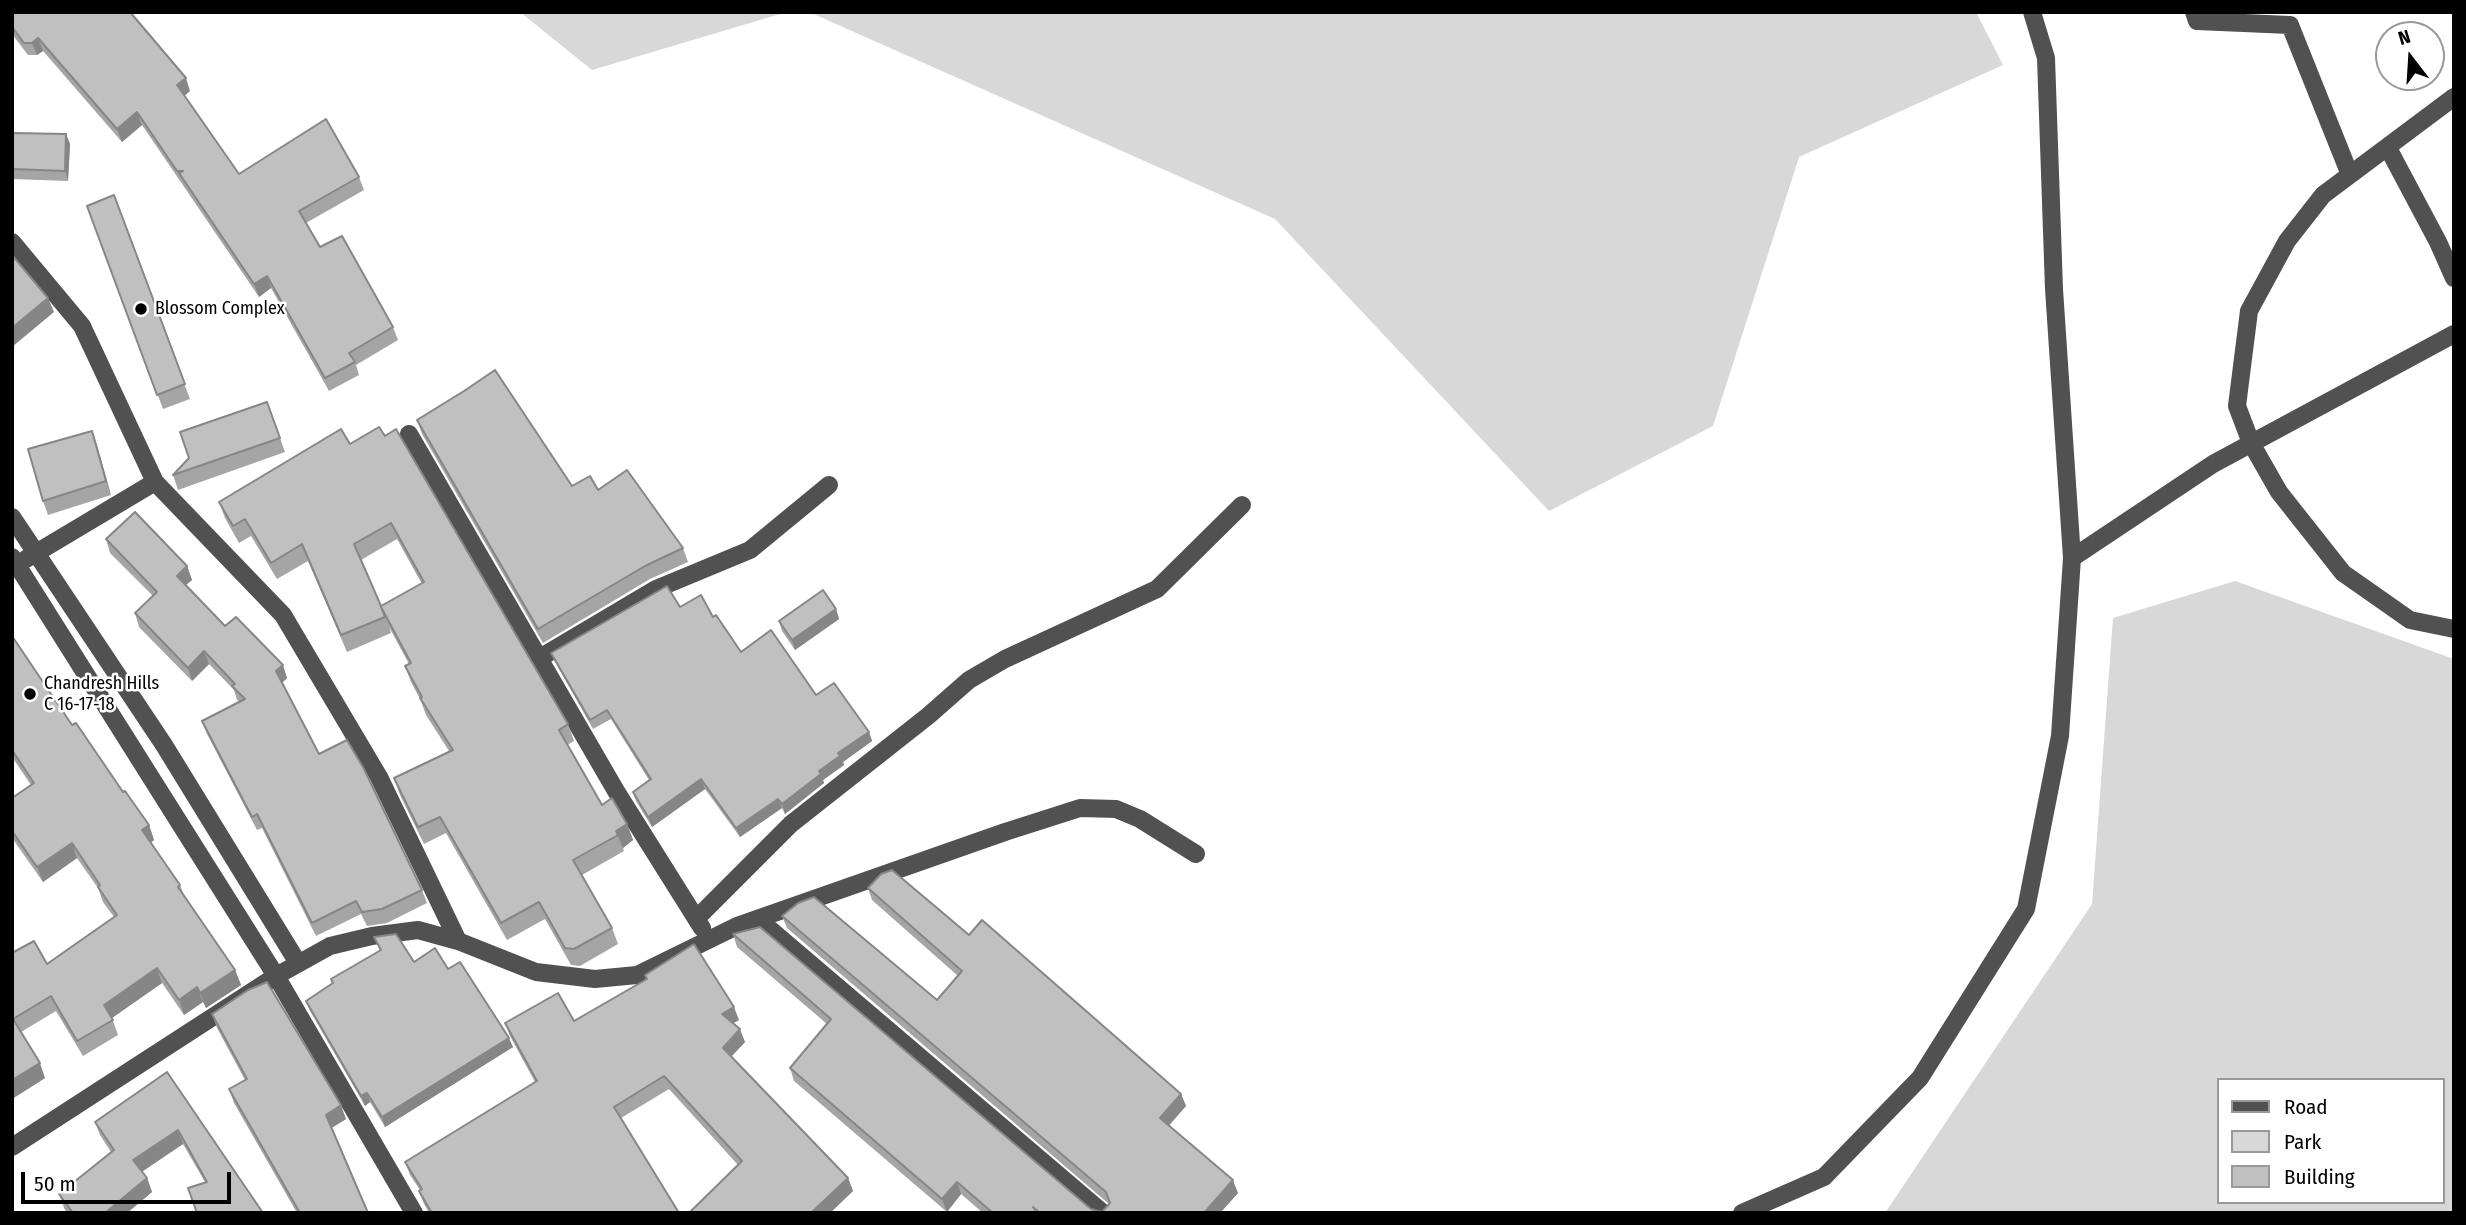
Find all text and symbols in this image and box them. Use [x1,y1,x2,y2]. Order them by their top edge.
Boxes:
north arrow [2375,21,2445,91]
text: N [2395,25,2413,50]
place label: Blossom Complex [155,298,285,320]
marker: Blossom Complex [133,301,149,317]
place label: Chandresh Hills C 16-17-18 [44,673,159,716]
marker: Chandresh Hills C 16-17-18 [22,686,38,702]
legend [2218,1078,2445,1204]
text: Road [2284,1094,2328,1120]
text: Park [2284,1129,2321,1155]
scale bar [24,1158,234,1202]
text: Building [2284,1164,2355,1190]
text: 50 m [34,1171,76,1197]

